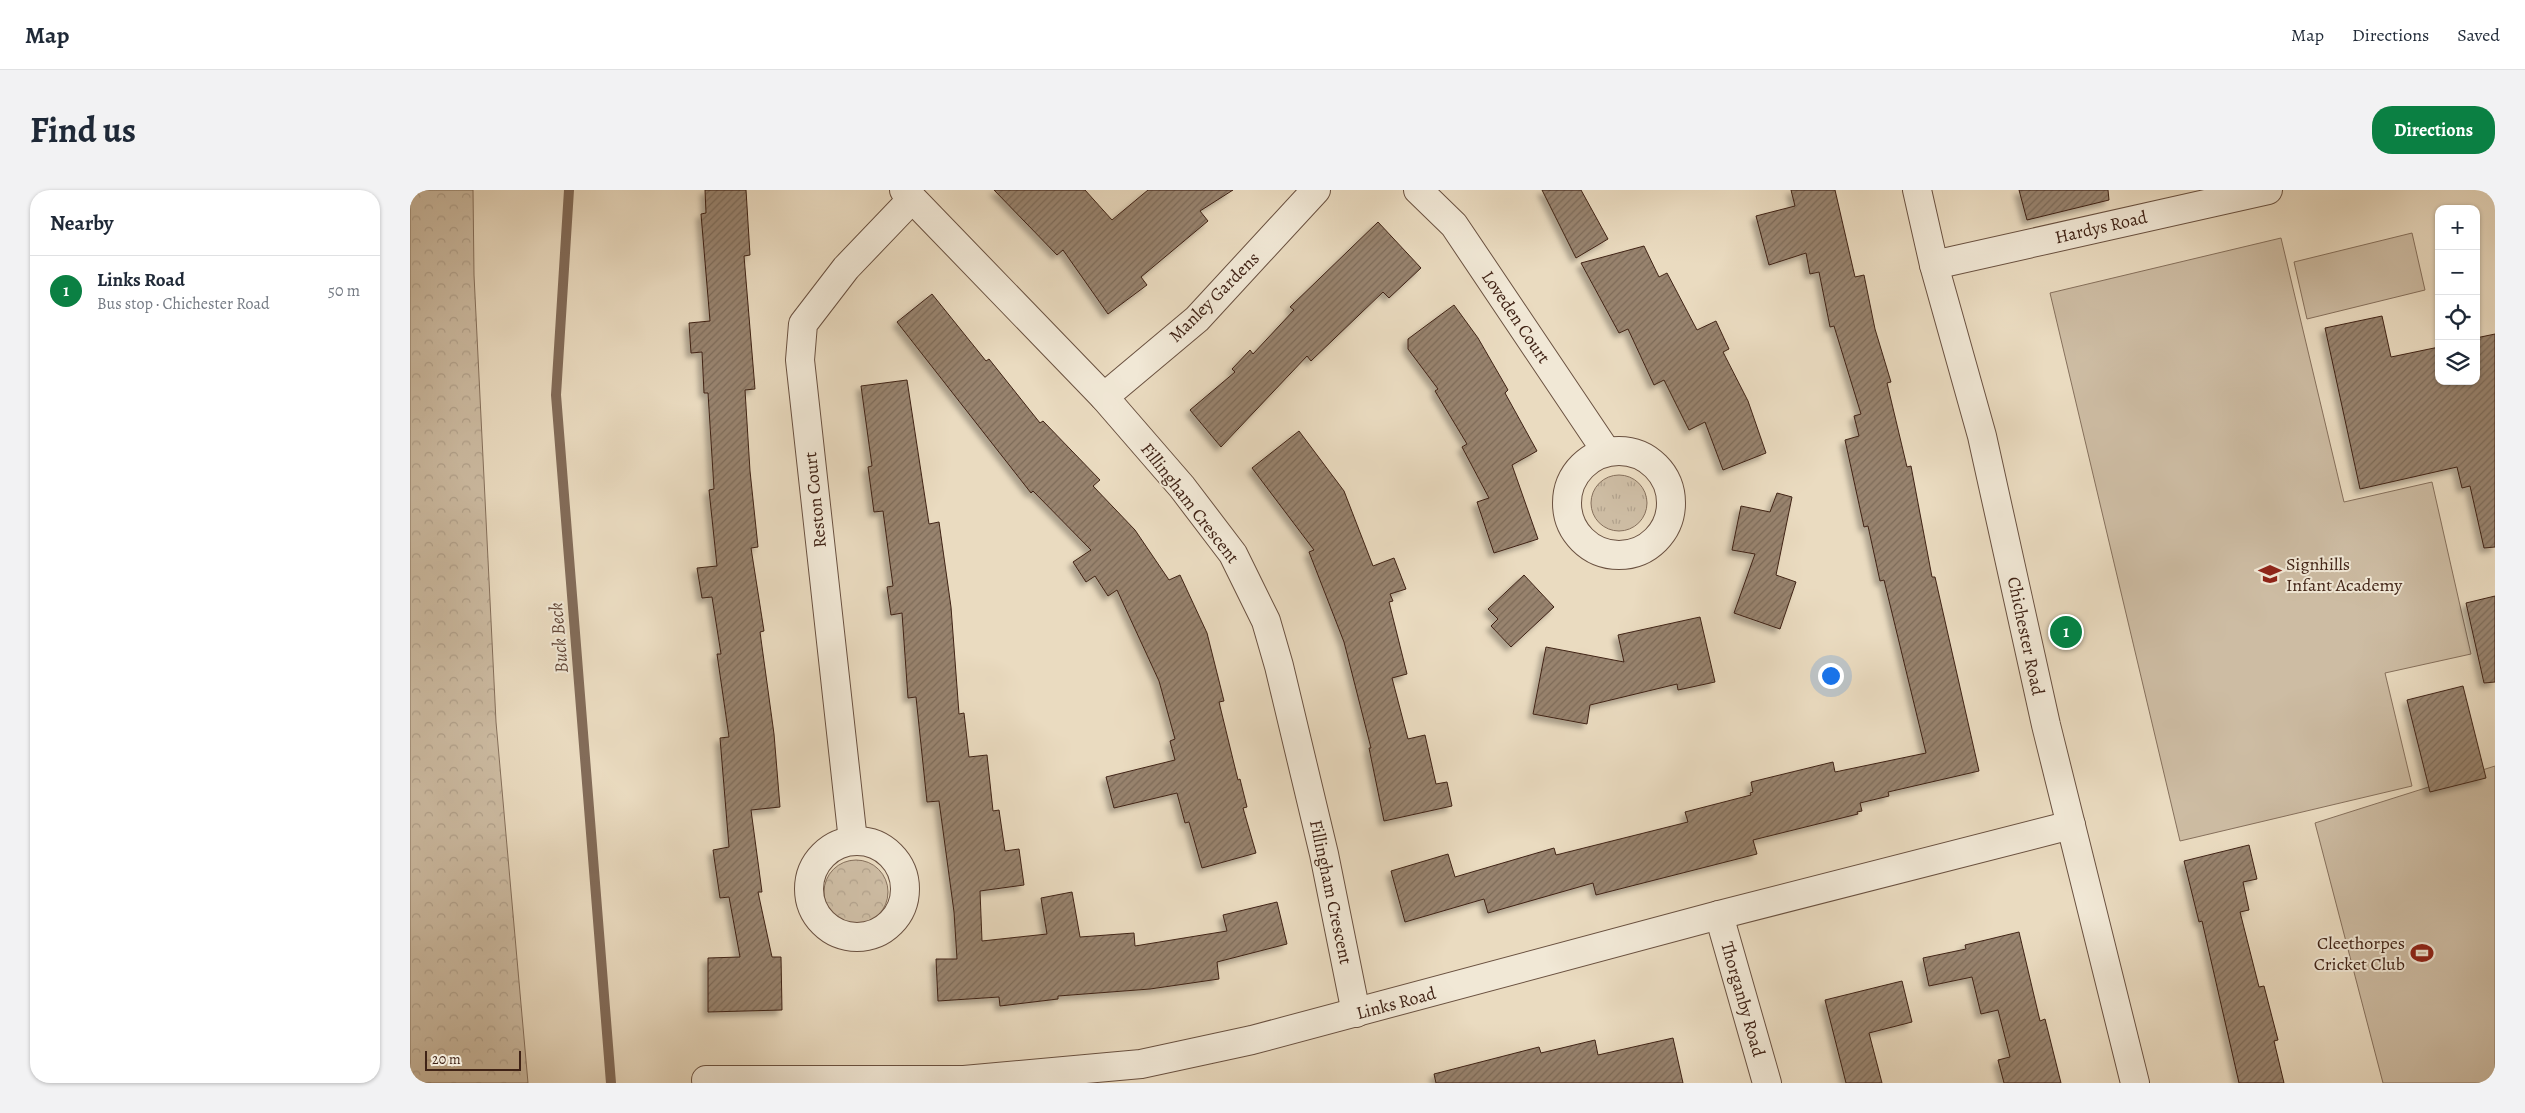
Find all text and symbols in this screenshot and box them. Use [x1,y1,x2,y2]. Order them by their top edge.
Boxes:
text: Map [25,19,69,51]
text: Map [2291,23,2324,47]
text: Directions [2352,23,2429,47]
text: Saved [2457,23,2500,47]
text: Find us [30,106,136,154]
button: Directions [2372,106,2495,154]
street label: Hardys Road [2052,205,2150,249]
map controls [2435,205,2480,385]
button: + [2435,205,2480,250]
text: Nearby [50,209,113,237]
street label: Manley Gardens [1163,246,1265,348]
button: − [2435,250,2480,295]
street label: Loveden Court [1476,266,1556,368]
text: Links Road [97,267,185,293]
text: 1 [63,280,69,302]
text: 50 m [328,280,360,302]
text: Bus stop · Chichester Road [97,293,270,315]
button: locate [2435,295,2480,340]
button: layers [2435,340,2480,385]
street label: Fillingham Crescent [1135,438,1245,568]
street label: Reston Court [798,451,832,549]
place label: Signhills Infant Academy [2286,552,2403,597]
school or university icon: Signhills Infant Academy [2257,561,2283,587]
street label: Chichester Road [2002,575,2050,698]
water label: Buck Beck [543,602,575,674]
pin: 1 [2050,613,2082,651]
your location [1818,663,1844,689]
street label: Fillingham Crescent [1304,817,1358,967]
place label: Cleethorpes Cricket Club [2314,931,2405,976]
street label: Thorganby Road [1715,939,1771,1060]
sports icon: Cleethorpes Cricket Club [2409,940,2435,966]
street label: Links Road [1354,981,1439,1025]
scale bar [425,1048,521,1071]
text: 20 m [432,1050,461,1069]

